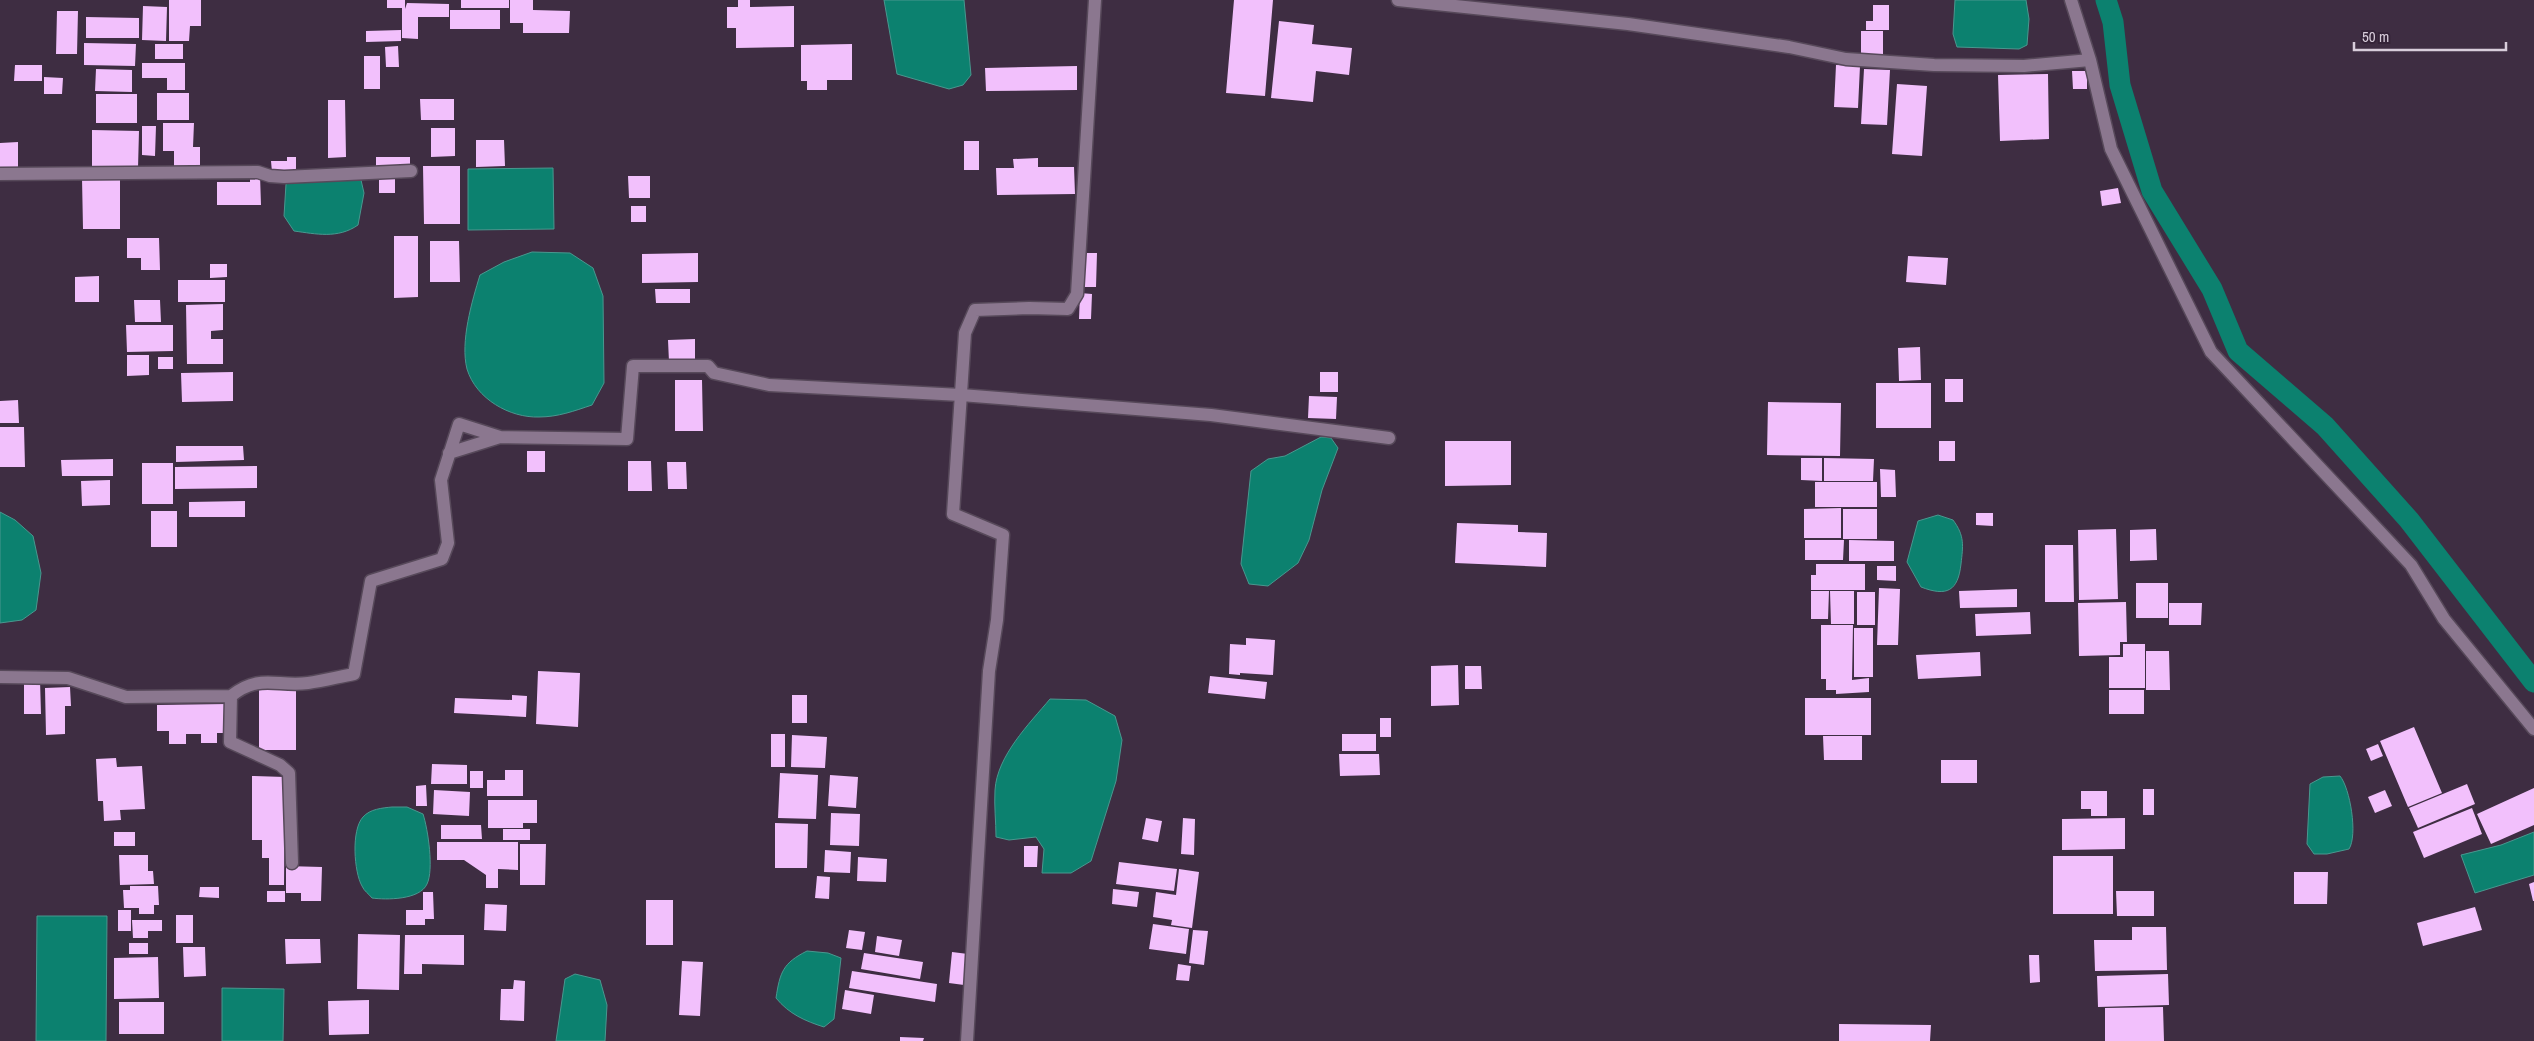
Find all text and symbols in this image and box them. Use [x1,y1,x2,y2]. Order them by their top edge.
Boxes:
scale bar [2354,20,2506,52]
text: 50 m [2362,26,2389,47]

